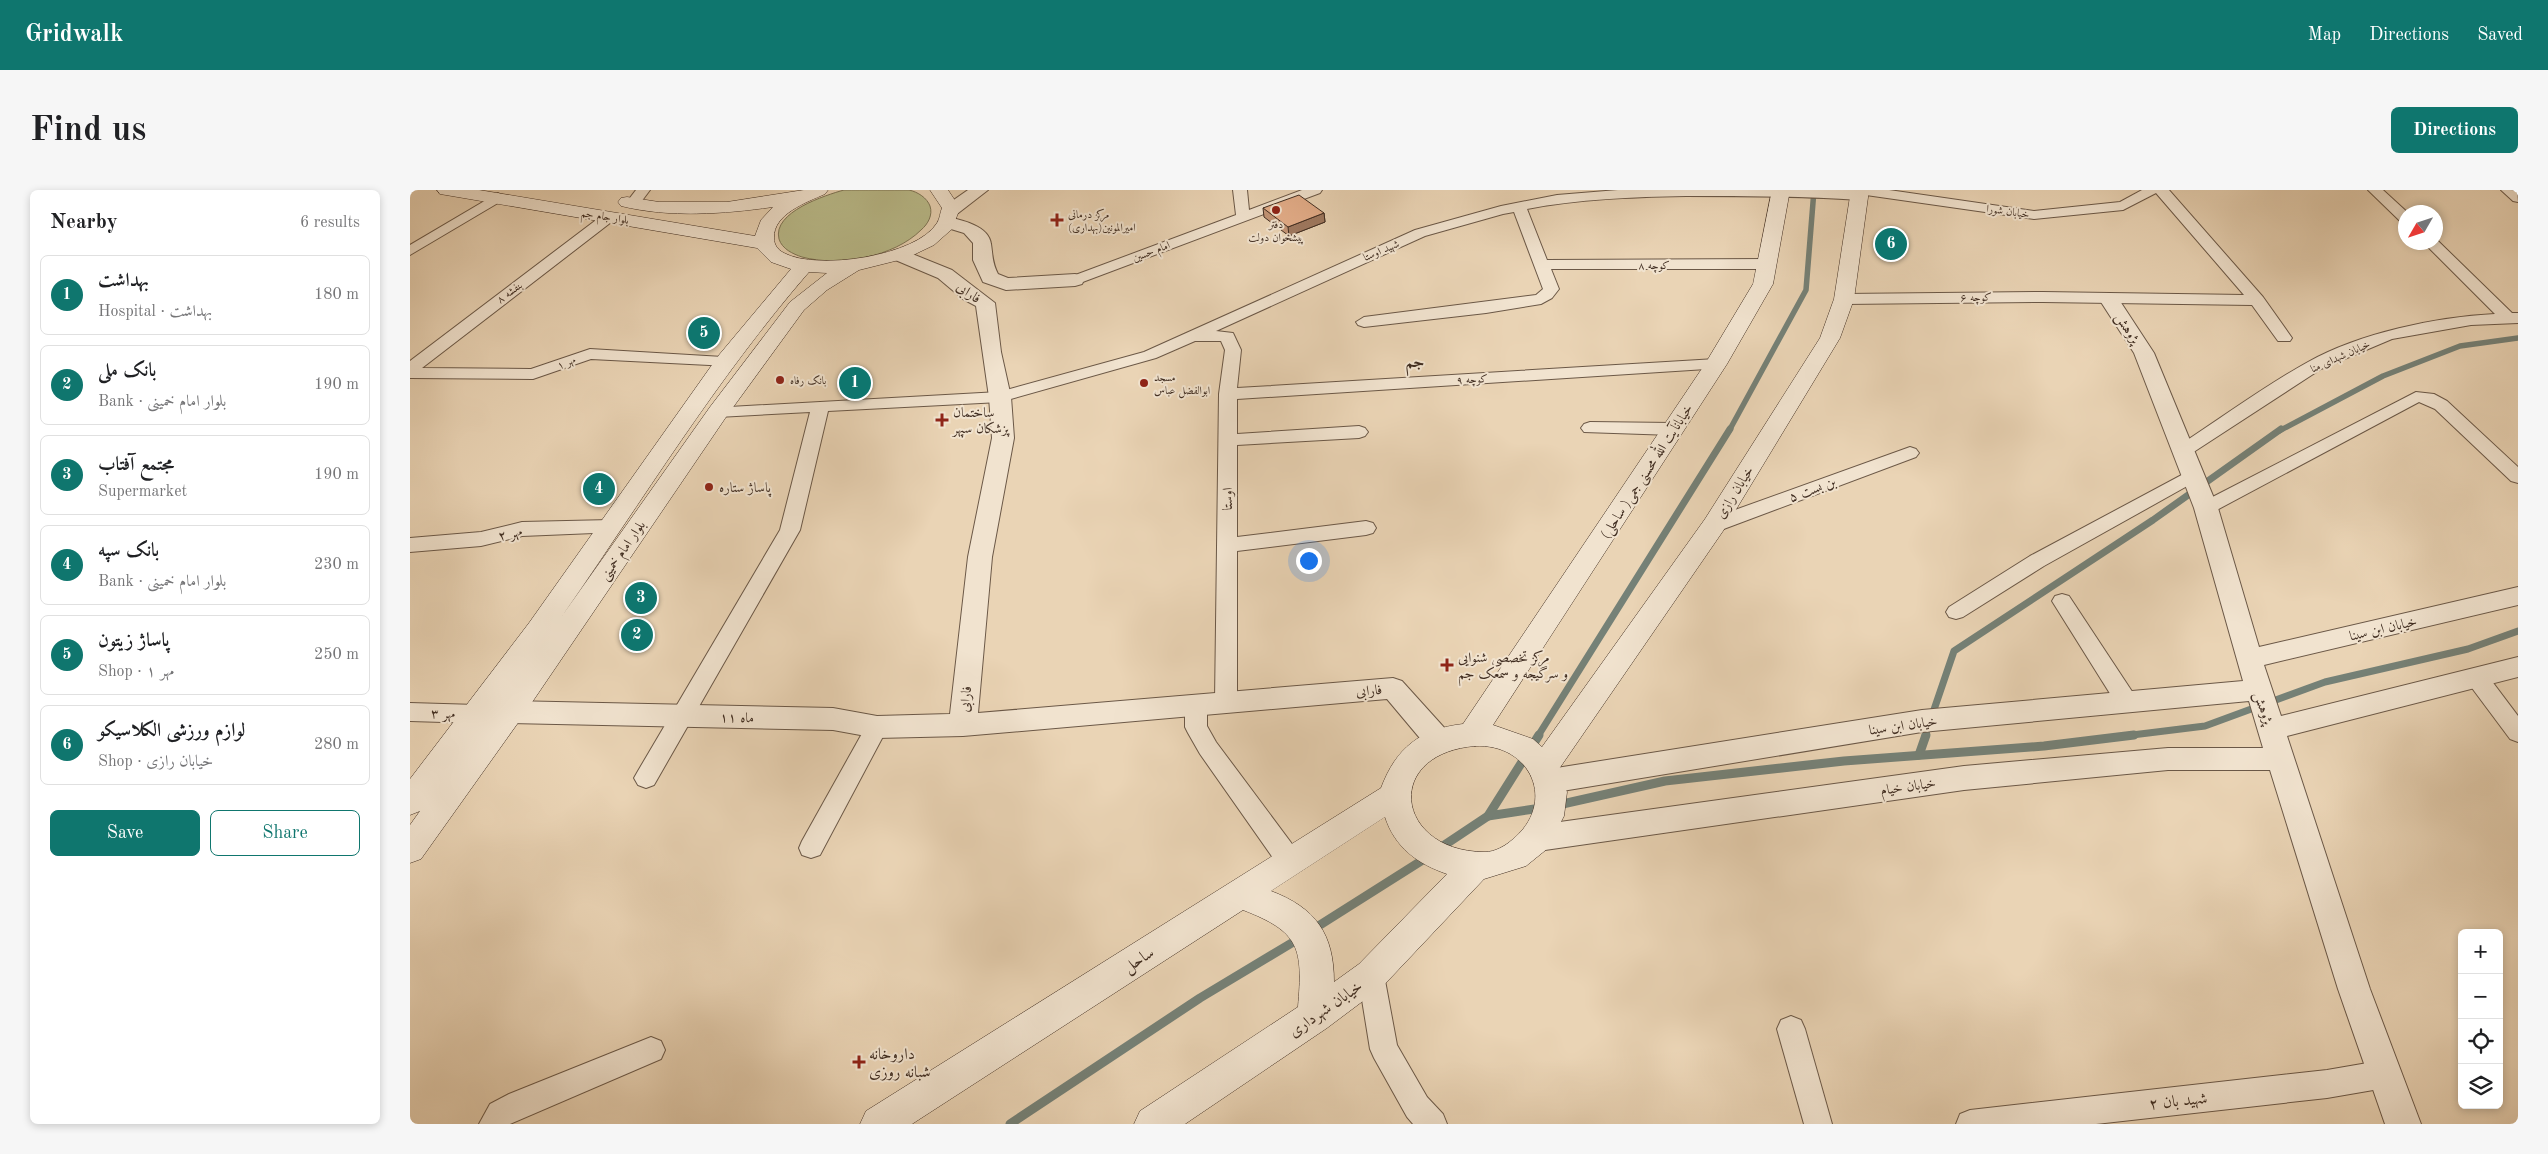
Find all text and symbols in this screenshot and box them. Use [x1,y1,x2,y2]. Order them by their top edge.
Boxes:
text: Gridwalk [25,23,123,47]
text: Map [2308,26,2341,44]
text: Directions [2369,26,2449,44]
text: Saved [2477,26,2523,44]
button: Directions [2391,107,2518,153]
text: Find us [30,113,146,148]
marker: دفتر پیشخوان دولت [1270,204,1282,216]
street label: خیابان شورا [1986,204,2030,221]
north arrow [2398,205,2443,250]
street label: بلوار جام جم [579,208,630,231]
place label: مرکز درمانی امیرالمونین(بهداری) [1068,208,1136,235]
text: Nearby [50,212,118,233]
marker: مرکز درمانی امیرالمونین(بهداری) [1050,213,1064,227]
text: 6 results [300,215,360,231]
place label: دفتر پیشخوان دولت [1248,220,1304,245]
pin: 6 [1875,225,1907,263]
street label: شهید اوستا [1362,239,1402,265]
street label: امام حسین [1131,240,1173,267]
street label: کوچه ۸ [1638,260,1670,273]
text: بهداشت [98,272,149,291]
street label: بنفشه ۸ [495,280,525,306]
street label: فارابی [953,280,983,308]
text: 1 [62,287,72,303]
text: 180 m [314,287,359,303]
street label: کوچه ۶ [1960,292,1992,305]
text: Hospital · بهداشت [98,304,212,320]
street label: پژوهش [2110,311,2143,349]
pin: 5 [688,314,720,352]
street label: خیابان شهدای منا [2309,339,2372,376]
street label: مهر ۱ [556,355,578,373]
district label: جم [1406,355,1424,376]
text: بانک ملی [98,362,156,381]
pin: 1 [839,364,871,402]
place label: مسجد ابوالفضل عباس [1154,373,1210,399]
street label: کوچه ۹ [1456,373,1488,388]
marker: بانک رفاه [774,374,786,386]
place label: بانک رفاه [790,375,826,387]
text: 2 [62,377,72,393]
text: 190 m [314,377,359,393]
marker: مسجد ابوالفضل عباس [1138,377,1150,389]
text: Bank · بلوار امام خمینی [98,394,226,410]
street label: خیابانآیت الله محسنی جمی( ساحلی) [1594,399,1697,542]
place label: ساختمان پزشکان سپهر [951,406,1010,438]
marker: ساختمان پزشکان سپهر [935,413,949,427]
text: مجتمع آفتاب [98,456,174,475]
street label: خیابان رازی [1713,464,1757,522]
text: 3 [62,467,72,483]
text: 190 m [314,467,359,483]
pin: 4 [583,470,615,508]
street label: بن بست ۵ [1787,475,1838,505]
marker: پاساژ ستاره [703,481,715,493]
place label: پاساژ ستاره [719,481,772,498]
text: Supermarket [98,484,187,500]
street label: اوستا [1221,487,1236,511]
street label: بلوار امام خمینی [597,518,653,586]
street label: مهر ۲ [497,524,524,545]
text: بانک سپه [98,542,159,561]
your location [1296,548,1322,574]
text: 4 [62,557,72,573]
text: 230 m [314,557,359,573]
text: Bank · بلوار امام خمینی [98,574,226,590]
pin: 3 [625,579,657,617]
street label: خیابان ابن سینا [2348,614,2419,645]
pin: 2 [621,616,653,654]
text: پاساژ زیتون [98,632,169,651]
text: 5 [62,647,72,663]
text: 250 m [314,647,359,663]
place label: مرکز تخصصی شنوایی و سرگیجه و سمعک جم [1458,650,1568,687]
marker: مرکز تخصصی شنوایی و سرگیجه و سمعک جم [1440,658,1454,672]
text: Shop · مهر ۱ [98,664,174,680]
street label: فارابی [1355,683,1383,701]
street label: فارابی [958,685,976,713]
street label: پژوهش [2249,690,2275,729]
street label: مهر ۳ [431,707,455,723]
street label: ماه ۱۱ [720,711,754,725]
street label: خیابان ابن سینا [1868,714,1938,739]
text: لوازم ورزشی الکلاسیکو [98,722,245,741]
text: 6 [62,737,72,753]
text: 280 m [314,737,359,753]
text: Shop · خیابان رازی [98,754,213,770]
street label: خیابان خیام [1880,776,1937,803]
button: Save [50,810,200,856]
button: Share [210,810,360,856]
map controls [2458,929,2503,1109]
button: + [2458,929,2503,974]
street label: ساحل [1121,945,1158,978]
button: − [2458,974,2503,1019]
street label: خیابان شهرداری [1286,978,1367,1042]
button: locate [2458,1019,2503,1064]
place label: داروخانه شبانه روزی [869,1047,931,1081]
marker: داروخانه شبانه روزی [853,1056,865,1068]
button: layers [2458,1064,2503,1109]
street label: شهید بان ۲ [2148,1091,2208,1114]

